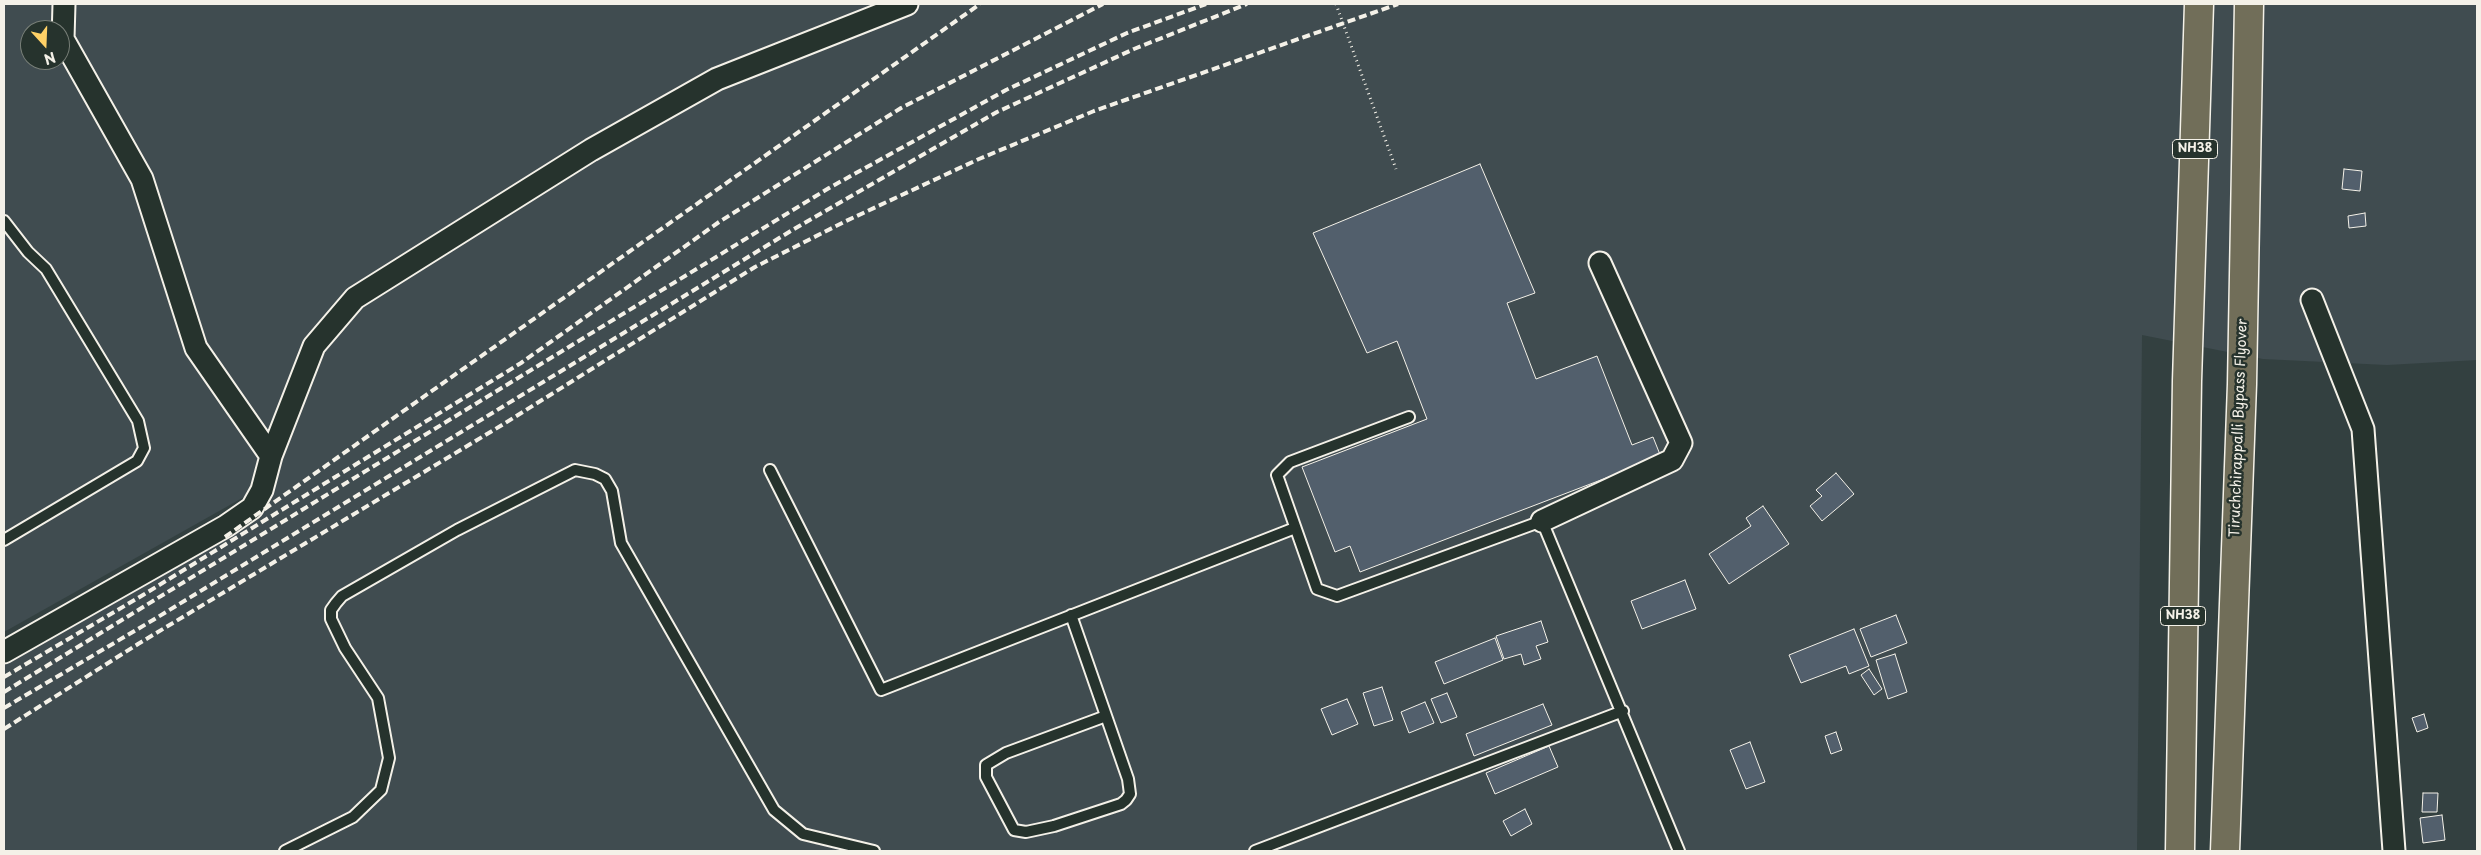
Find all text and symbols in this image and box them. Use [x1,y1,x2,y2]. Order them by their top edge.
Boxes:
north arrow [20,20,70,70]
text: N [41,47,59,70]
road number: NH38 [2172,140,2218,158]
street label: Tiruchchirappalli Bypass Flyover [2227,318,2251,538]
road number: NH38 [2160,606,2206,626]

